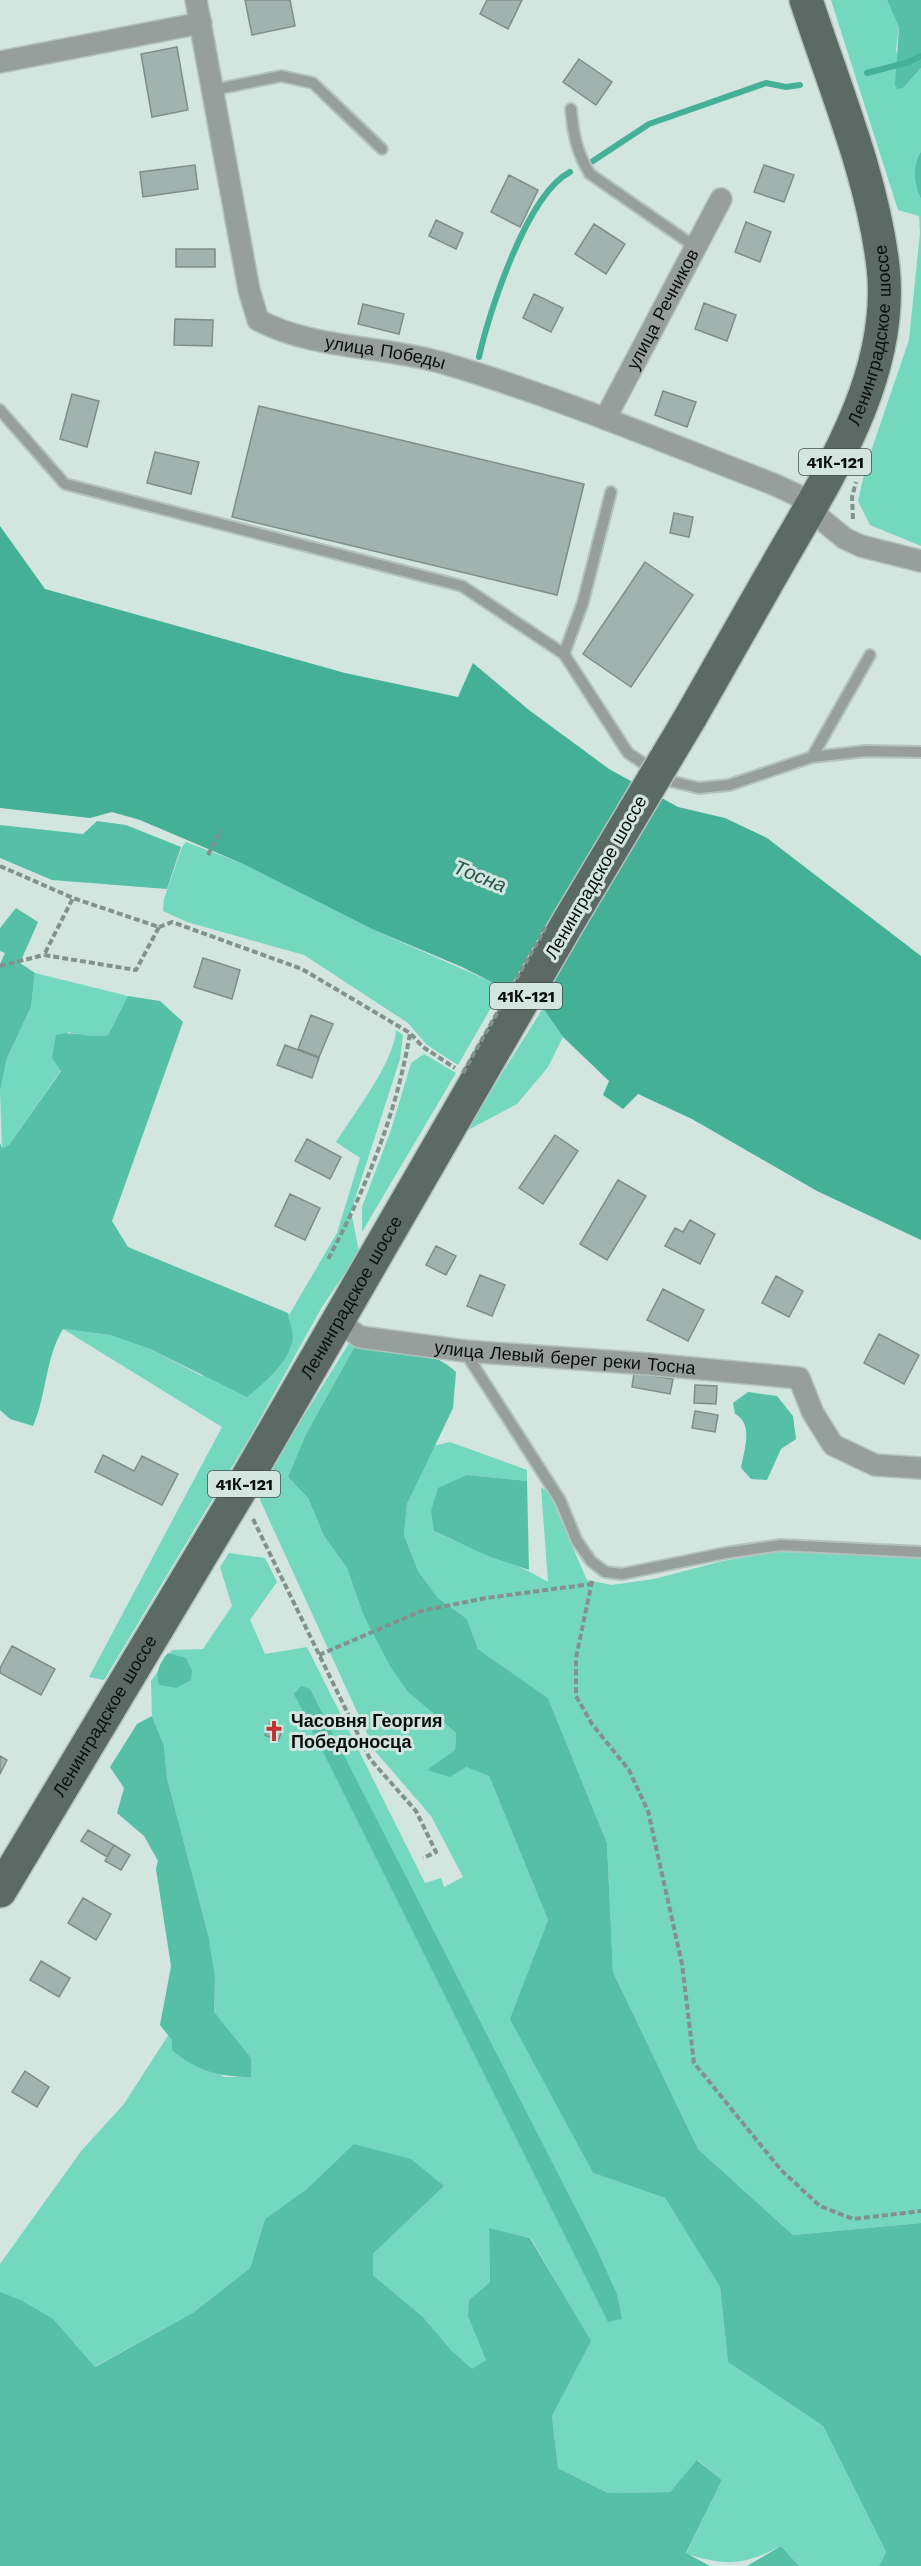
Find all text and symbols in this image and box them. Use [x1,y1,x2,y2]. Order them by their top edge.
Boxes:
street label: Ленинградское шоссе [843,243,895,429]
street label: улица Речников [622,245,703,373]
street label: улица Победы [323,331,448,373]
road number: 41К-121 [799,449,871,475]
street label: Ленинградское шоссе [540,792,651,962]
water label: Тосна [450,855,510,897]
road number: 41К-121 [490,983,562,1009]
street label: Ленинградское шоссе [296,1212,406,1382]
street label: улица Левый берег реки Тосна [433,1336,697,1378]
road number: 41К-121 [208,1471,280,1497]
street label: Ленинградское шоссе [48,1631,161,1800]
place label: Часовня Георгия Победоносца [291,1710,443,1752]
church icon: Часовня Георгия Победоносца [262,1719,286,1743]

